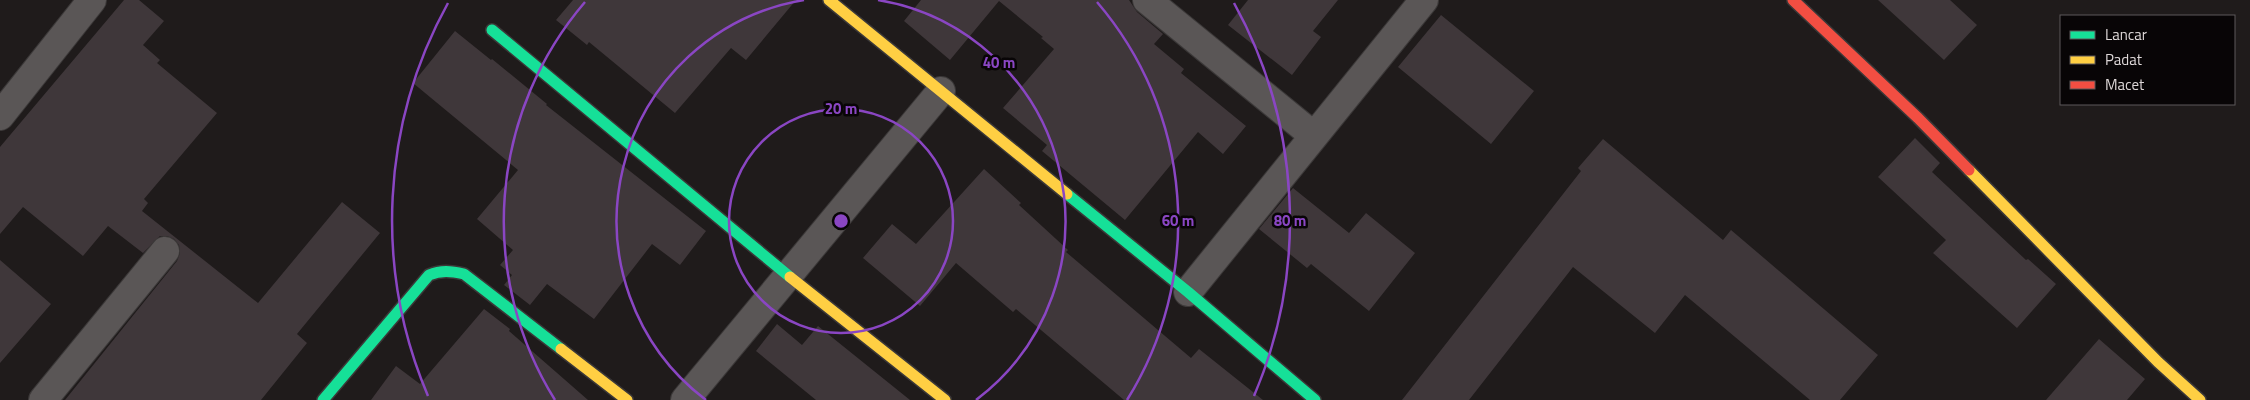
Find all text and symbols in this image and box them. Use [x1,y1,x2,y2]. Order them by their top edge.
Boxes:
legend [2060,15,2235,105]
text: Lancar [2105,23,2147,46]
text: Padat [2105,48,2143,71]
text: 40 m [983,51,1015,74]
text: Macet [2105,73,2145,96]
text: 20 m [825,97,857,120]
text: 60 m [1162,209,1194,232]
text: 80 m [1274,209,1306,232]
centre of rings [832,212,850,230]

